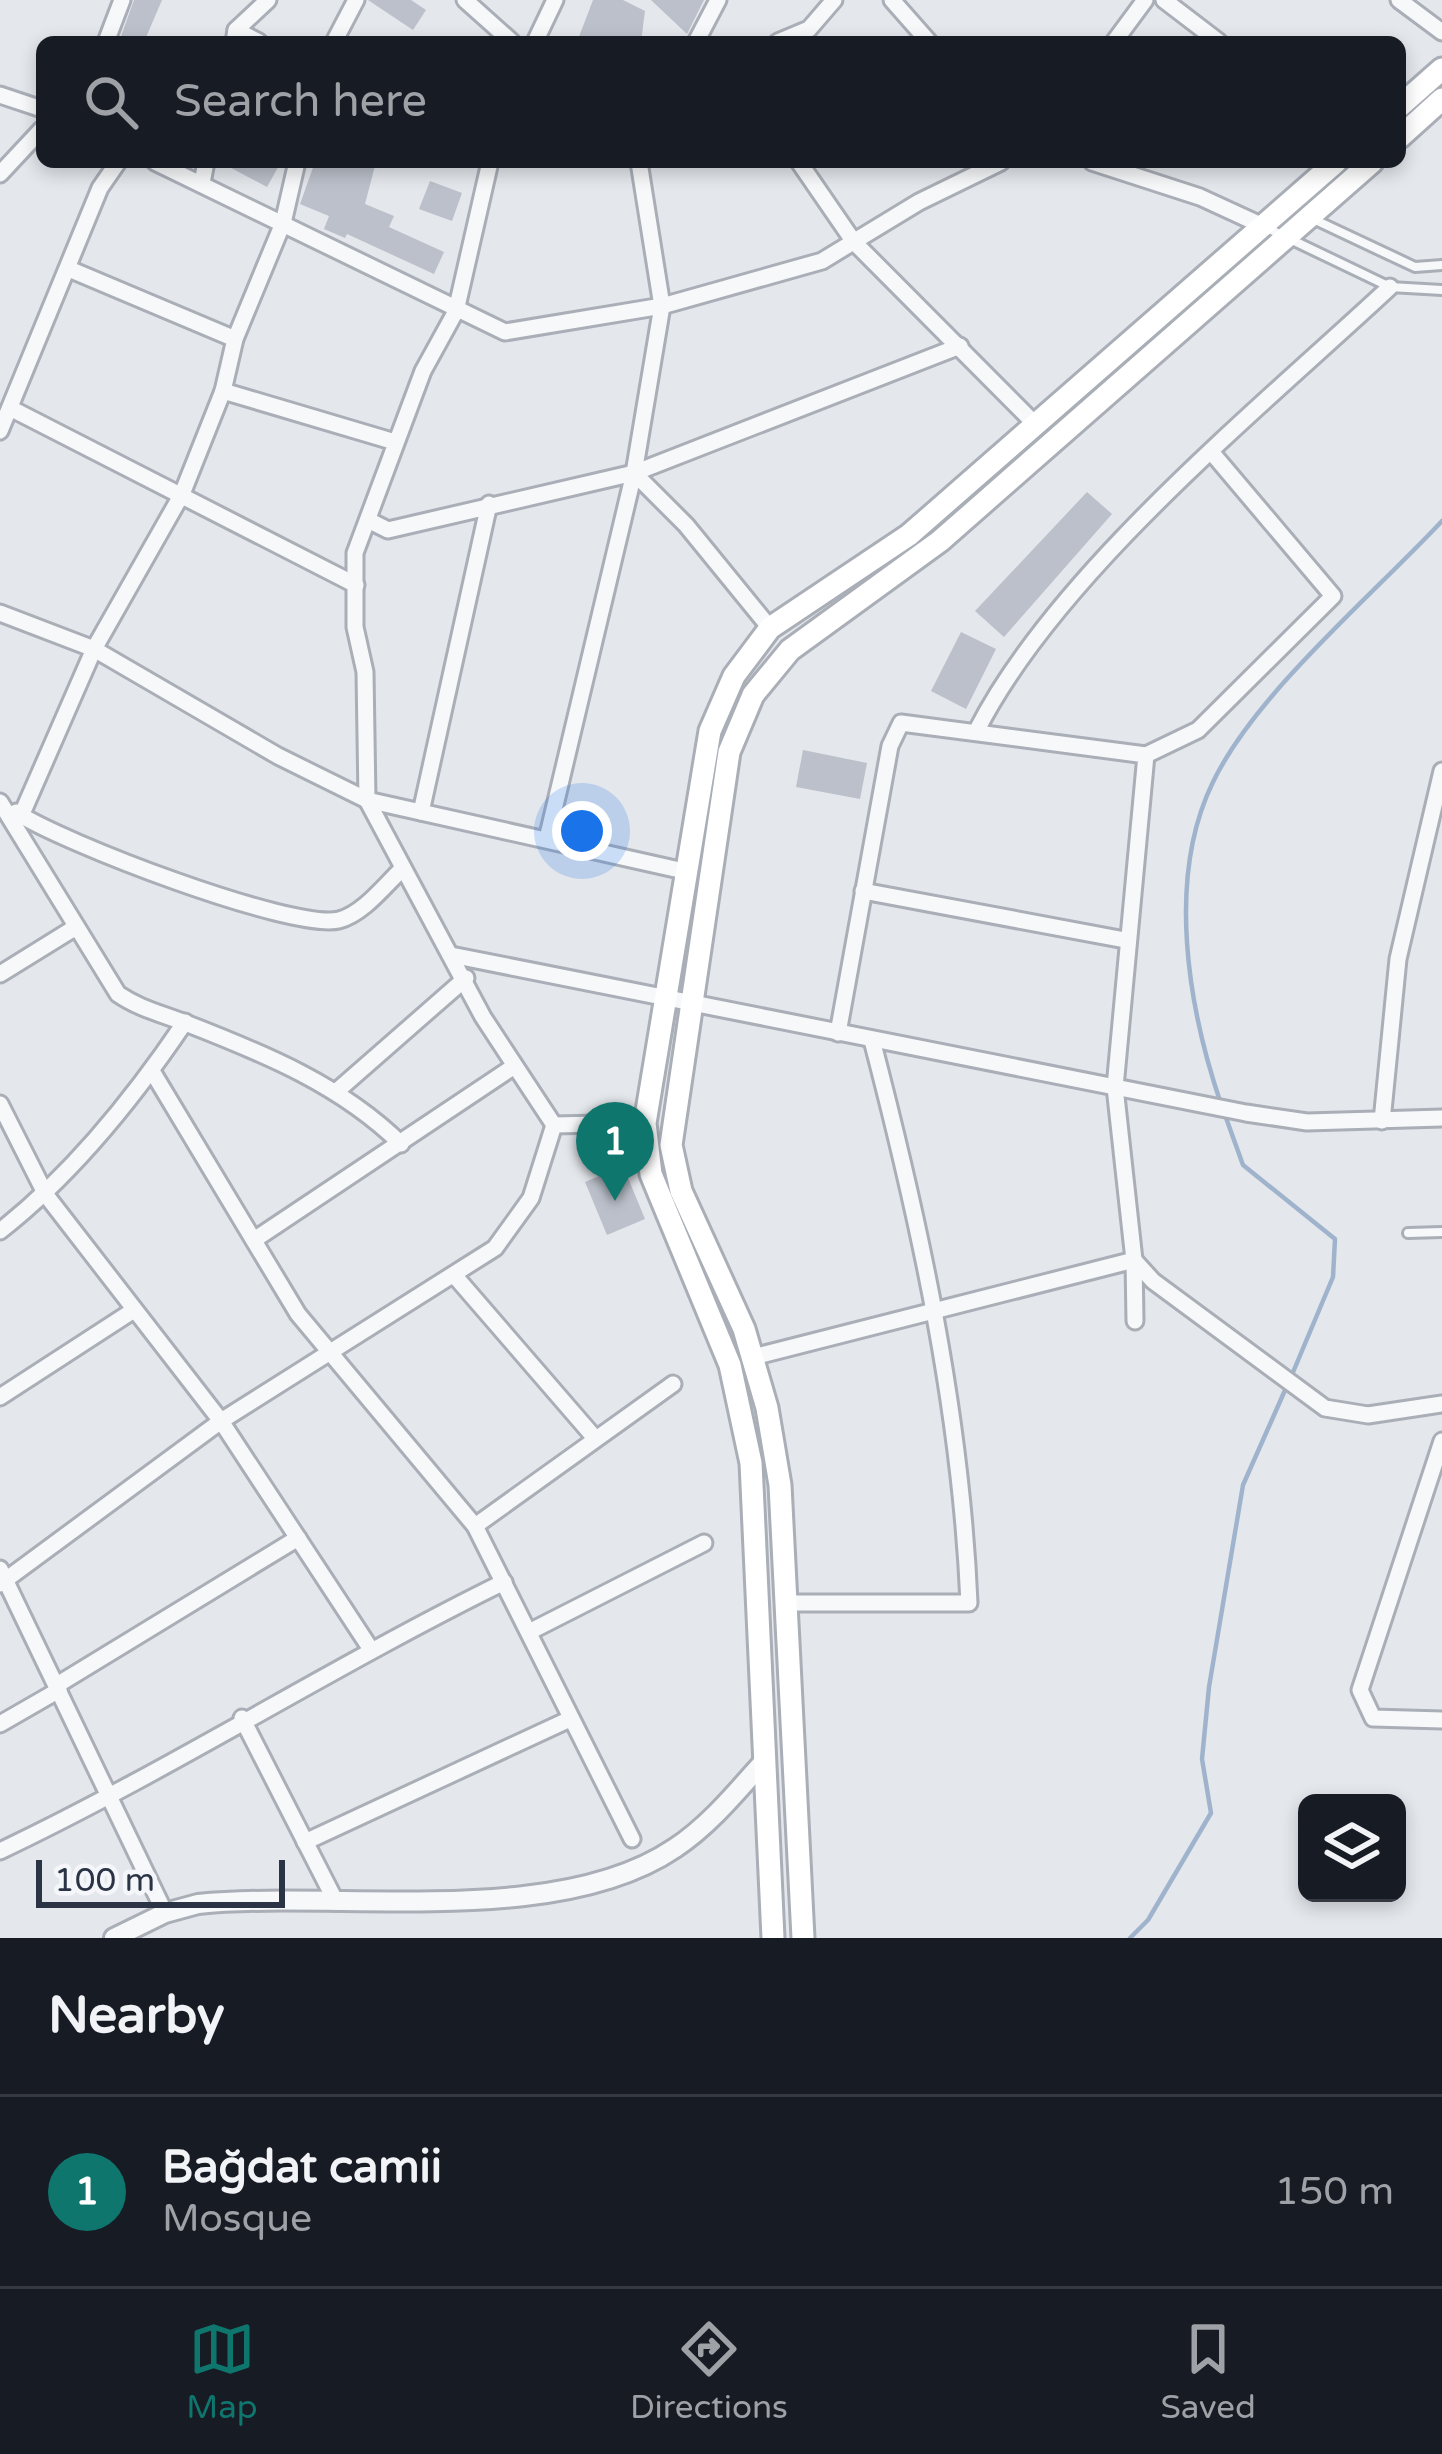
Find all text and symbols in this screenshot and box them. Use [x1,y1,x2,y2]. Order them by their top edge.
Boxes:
search box [36,36,1406,168]
icon: search [78,69,144,135]
text: Search here [174,75,427,129]
your location [552,801,612,861]
pin: 1 [576,1102,654,1201]
map controls [1298,1794,1406,1902]
button: layers [1298,1794,1406,1902]
scale bar [36,1854,285,1907]
text: 100 m [54,1861,155,1900]
text: Nearby [48,1985,225,2047]
text: Bağdat camii [162,2141,442,2195]
text: 1 [75,2168,99,2215]
text: 150 m [1275,2168,1394,2215]
text: Mosque [162,2195,312,2242]
tab: Map [186,2316,258,2427]
tab: Directions [630,2316,788,2427]
tab: Saved [1160,2316,1256,2427]

